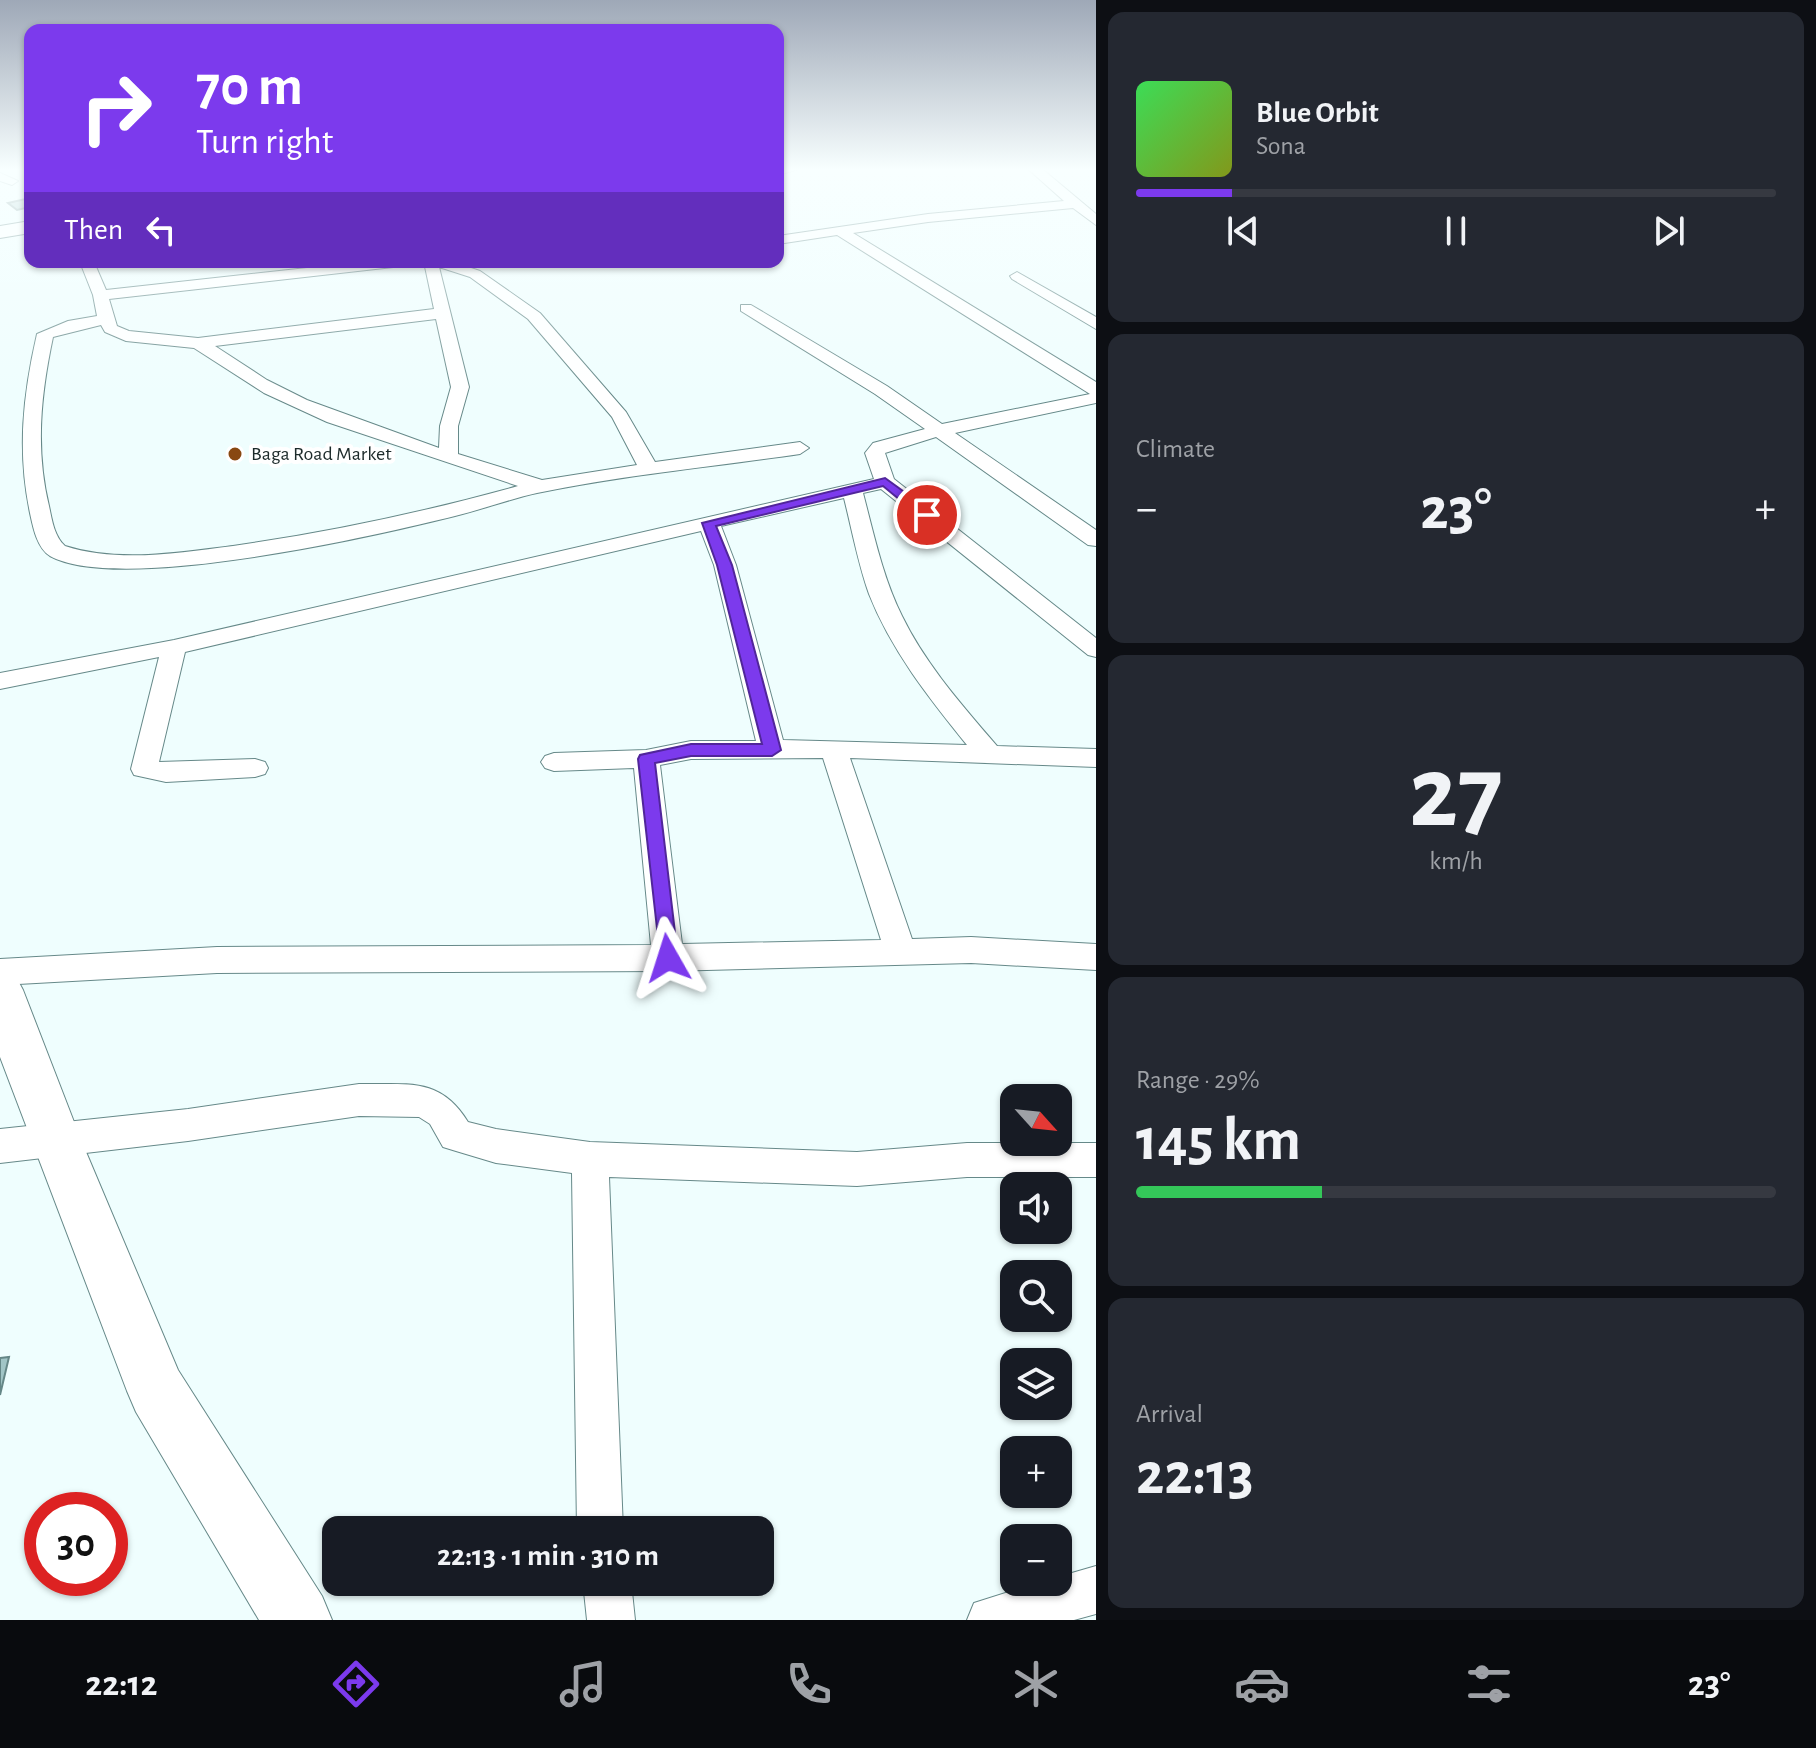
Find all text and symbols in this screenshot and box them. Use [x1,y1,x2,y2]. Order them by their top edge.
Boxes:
icon: right [64,56,168,160]
text: 70 m [196,59,303,115]
text: Blue Orbit [1256,98,1379,128]
text: Turn right [196,124,333,160]
text: Sona [1256,133,1306,159]
icon: left [139,208,183,252]
icon: previous [1221,209,1265,253]
icon: pause [1434,209,1478,253]
icon: next [1647,209,1691,253]
text: Then [64,215,123,245]
text: Climate [1136,436,1215,462]
place label: Baga Road Market [251,444,392,464]
marker: Baga Road Market [226,445,244,463]
text: 23° [1420,480,1492,540]
pin [893,481,961,549]
text: − [1136,487,1157,531]
text: + [1755,487,1776,531]
icon: arrive [905,493,949,537]
text: 27 [1409,742,1503,846]
text: km/h [1429,848,1483,874]
position arrow [626,916,710,1000]
text: Range · 29% [1136,1067,1260,1093]
north arrow [1000,1084,1072,1156]
map controls [1000,1084,1072,1596]
text: 145 km [1136,1111,1301,1171]
button: sound [1000,1172,1072,1244]
button: search [1000,1260,1072,1332]
button: layers [1000,1348,1072,1420]
text: Arrival [1136,1401,1203,1427]
button: + [1000,1436,1072,1508]
text: 22:13 [1136,1445,1254,1505]
speed limit sign: 30 [24,1492,128,1596]
button: − [1000,1524,1072,1596]
text: 22:13 · 1 min · 310 m [437,1541,659,1571]
icon: directions [328,1656,384,1712]
icon: music [555,1656,611,1712]
icon: phone [781,1656,837,1712]
icon: climate [1008,1656,1064,1712]
icon: car [1234,1656,1290,1712]
icon: filters [1461,1656,1517,1712]
text: 22:12 [85,1666,157,1702]
text: 23° [1688,1666,1731,1702]

